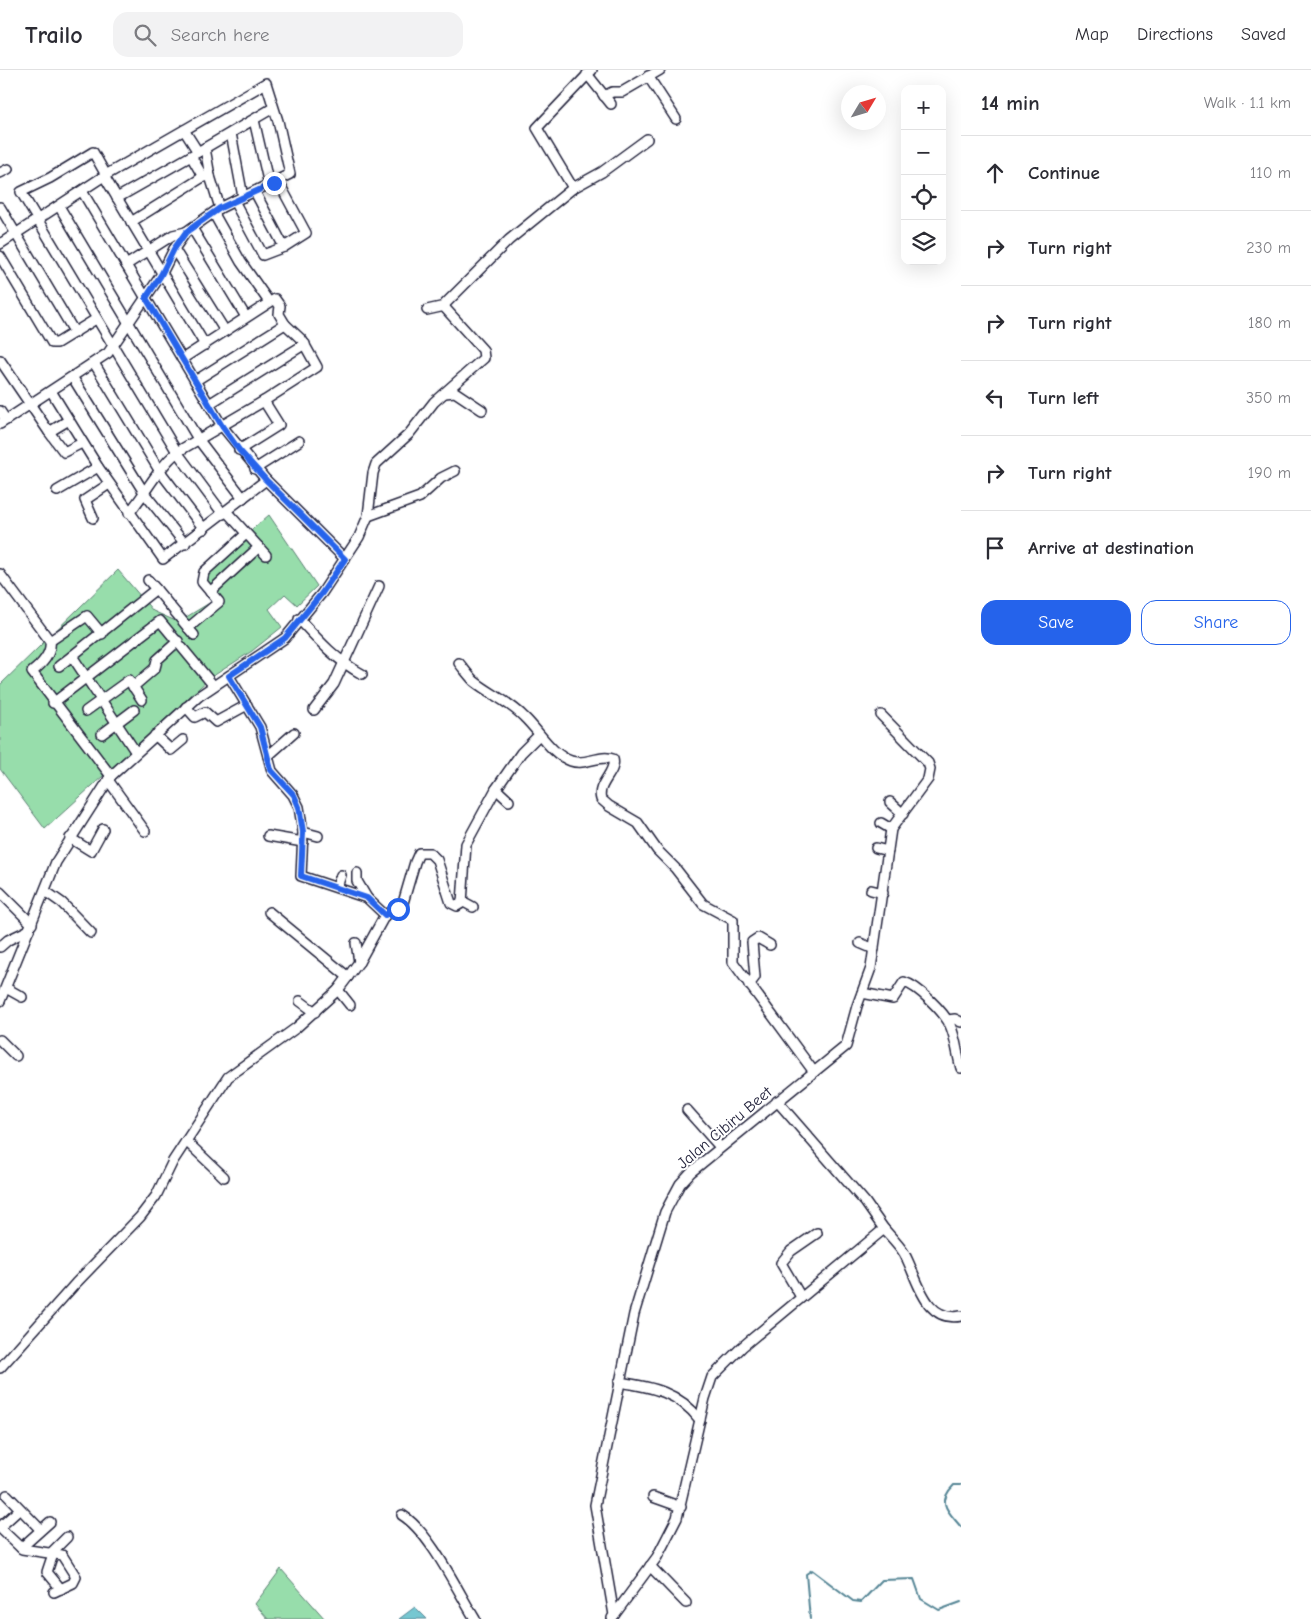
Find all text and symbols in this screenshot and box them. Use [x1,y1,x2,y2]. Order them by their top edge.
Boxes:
search box [113,12,463,57]
text: Trailo [25,21,83,49]
icon: search [131,21,159,49]
text: Search here [171,24,270,46]
text: Map [1075,24,1109,45]
text: Directions [1137,24,1213,45]
text: Saved [1241,24,1286,45]
north arrow [841,85,886,130]
map controls [901,85,946,265]
button: + [901,85,946,130]
text: 14 min [981,91,1040,115]
text: Walk · 1.1 km [1204,94,1291,112]
button: − [901,130,946,175]
icon: ahead [981,159,1009,187]
text: Continue [1028,162,1100,184]
text: 110 m [1250,164,1291,182]
route end [263,172,286,195]
button: locate [901,175,946,220]
button: layers [901,220,946,265]
icon: right [981,234,1009,262]
text: Turn right [1028,237,1112,259]
text: 230 m [1246,239,1291,257]
icon: right [981,309,1009,337]
text: Turn right [1028,312,1112,334]
text: 180 m [1248,314,1291,332]
icon: left [981,384,1009,412]
text: Turn left [1028,387,1099,409]
text: 350 m [1246,389,1291,407]
icon: right [981,459,1009,487]
text: Turn right [1028,462,1112,484]
text: 190 m [1248,464,1291,482]
icon: arrive [981,534,1009,562]
text: Arrive at destination [1028,537,1194,559]
button: Save [981,600,1131,645]
button: Share [1141,600,1291,645]
route start [387,898,410,921]
street label: Jalan Cibiru Beet [674,1083,776,1172]

